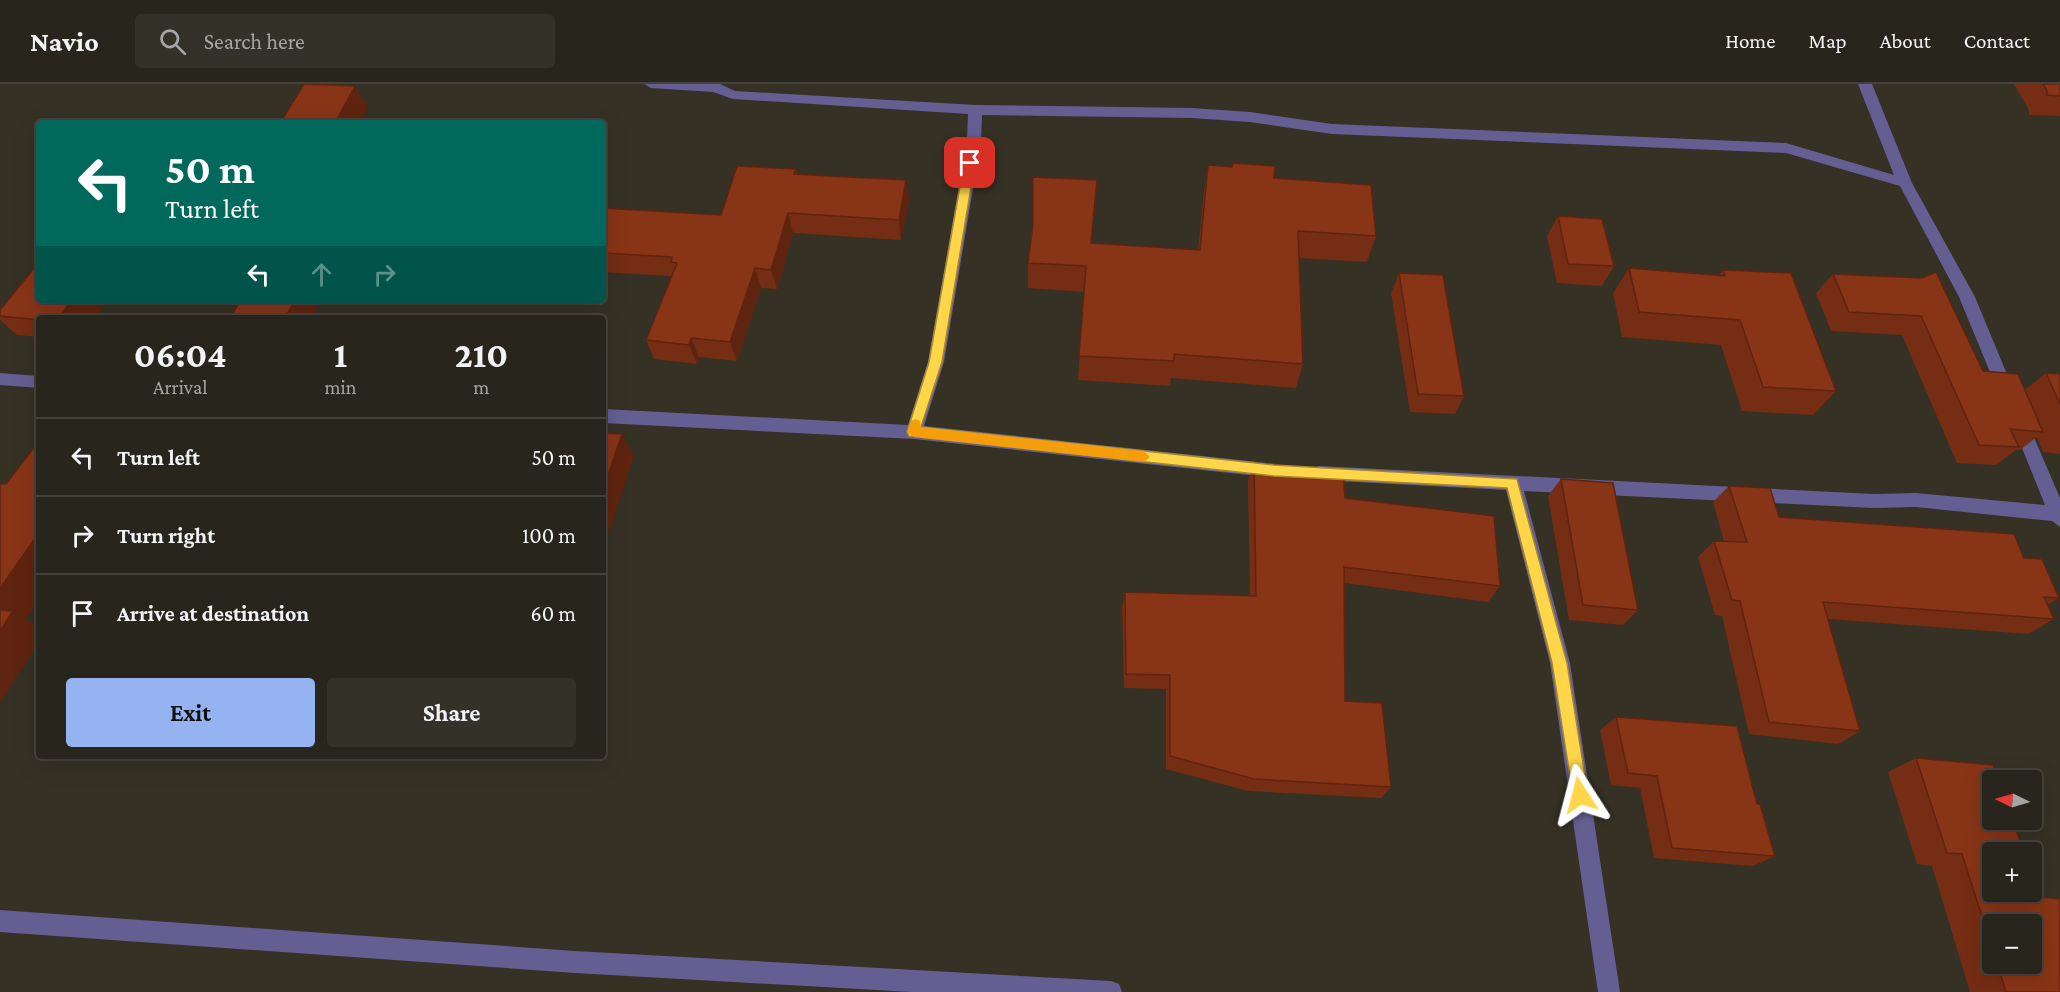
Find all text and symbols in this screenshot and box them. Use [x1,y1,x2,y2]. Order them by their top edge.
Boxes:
search box [135,14,555,68]
icon: search [156,25,189,58]
text: Navio [30,26,99,57]
text: Search here [204,29,305,54]
text: Home [1725,29,1775,53]
text: Map [1808,29,1847,53]
text: About [1880,29,1931,53]
text: Contact [1964,29,2030,53]
pin [944,137,995,188]
icon: left [66,144,144,222]
text: 50 m [165,145,255,192]
icon: arrive [953,146,986,179]
text: Turn left [165,194,259,224]
icon: left [242,258,275,291]
icon: ahead [305,258,338,291]
icon: right [368,258,401,291]
text: 06:04 [134,335,227,375]
text: 1 [334,335,347,375]
text: 210 [454,335,508,375]
text: Arrival [153,376,207,398]
text: min [325,376,357,398]
text: m [473,376,489,398]
icon: left [66,441,99,474]
text: Turn left [117,445,200,470]
text: 50 m [531,445,576,470]
icon: right [66,519,99,552]
text: Turn right [117,523,215,548]
text: 100 m [522,523,576,548]
icon: arrive [66,597,99,630]
text: Arrive at destination [117,601,309,626]
text: 60 m [531,601,576,626]
button: Exit [66,678,315,747]
button: Share [327,678,576,747]
position arrow [1548,763,1612,827]
north arrow [1982,770,2042,830]
map controls [1982,770,2042,974]
button: + [1982,842,2042,902]
button: − [1982,914,2042,974]

